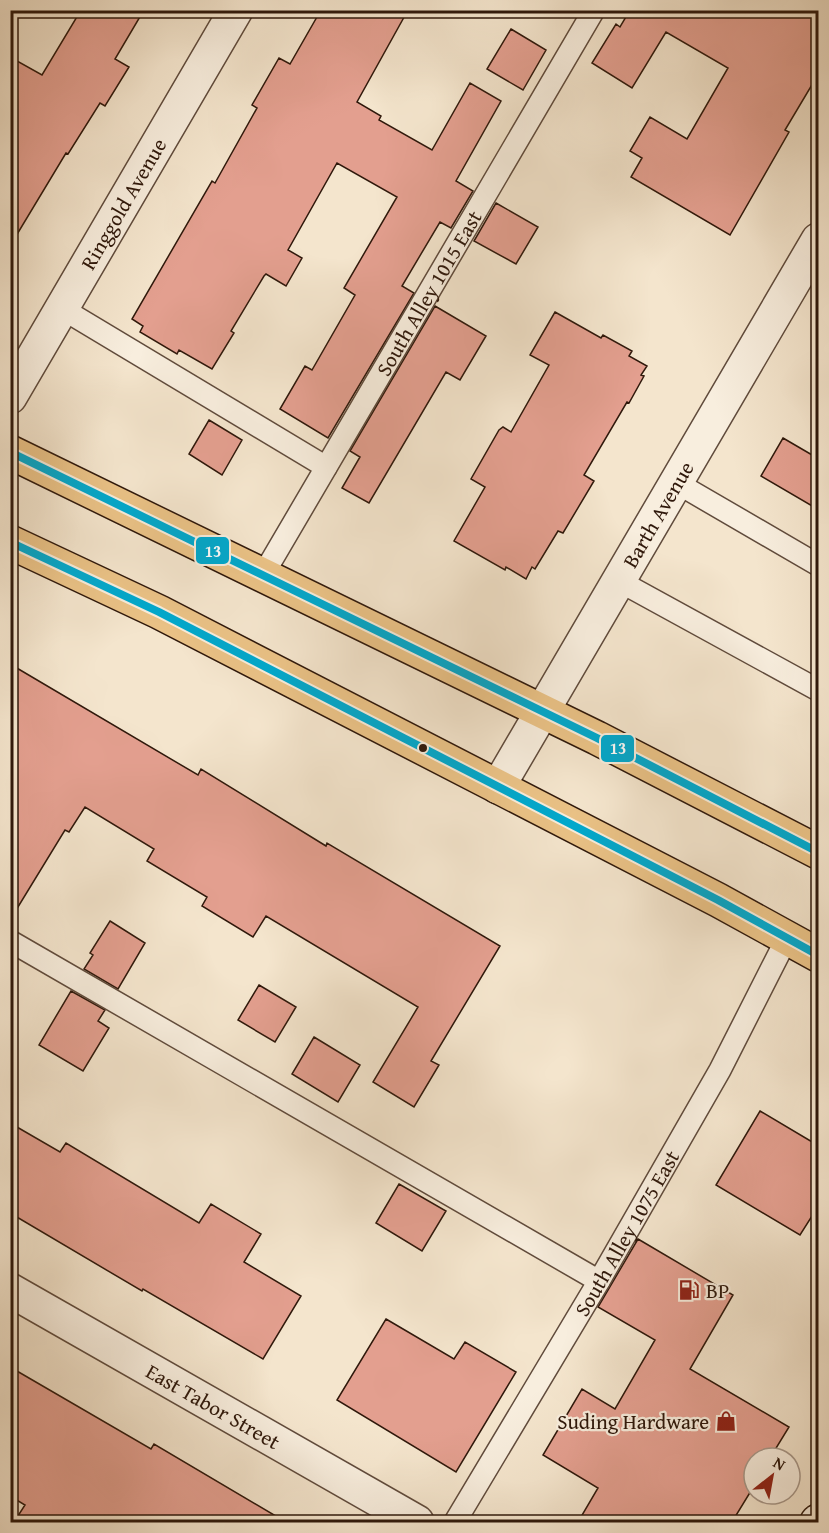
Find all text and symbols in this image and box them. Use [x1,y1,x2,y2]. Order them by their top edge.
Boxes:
street label: Ringgold Avenue [72,132,174,275]
street label: South Alley 1015 East [368,204,489,381]
street label: Barth Avenue [614,455,701,573]
line badge: 13 [195,536,230,565]
text: 13 [205,539,221,563]
line badge: 13 [600,734,635,763]
text: 13 [610,736,626,760]
unlabelled marker [417,742,429,754]
street label: South Alley 1075 East [566,1144,687,1322]
place label: BP [706,1275,729,1306]
fuel station icon: BP [677,1278,701,1302]
street label: East Tabor Street [141,1355,287,1457]
place label: Suding Hardware [557,1406,709,1437]
shop icon: Suding Hardware [714,1409,738,1433]
north arrow [742,1446,802,1506]
text: N [769,1450,791,1476]

